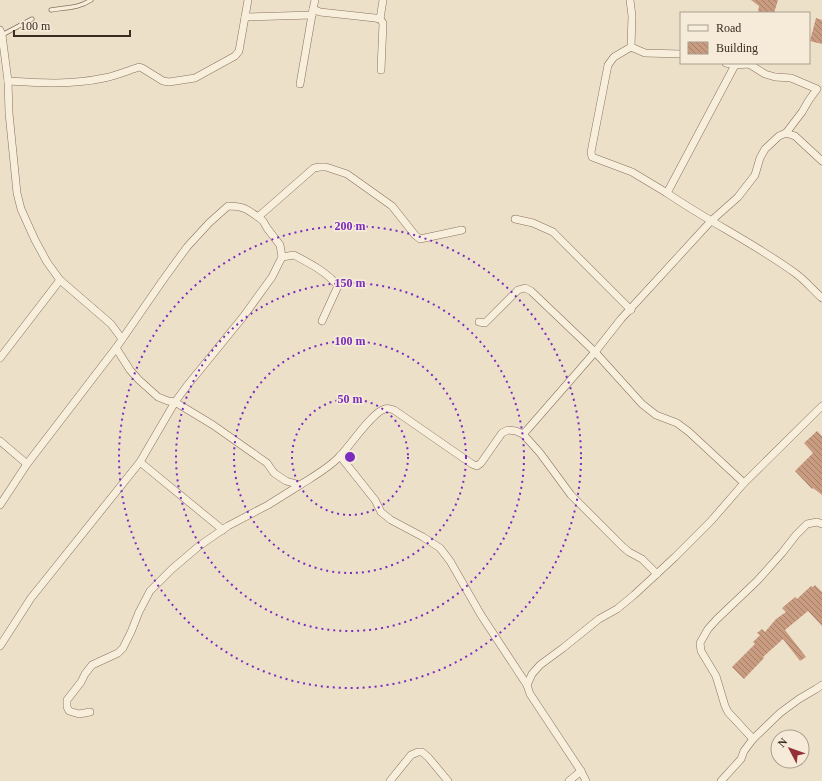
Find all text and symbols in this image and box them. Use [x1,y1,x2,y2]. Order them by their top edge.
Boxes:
scale bar [14,12,130,38]
legend [680,12,810,64]
text: 100 m [20,19,51,33]
text: Road [716,21,741,35]
text: Building [716,41,758,55]
text: 200 m [335,219,366,233]
text: 150 m [335,276,366,290]
text: 100 m [335,334,366,348]
text: 50 m [338,392,363,406]
centre of rings [343,450,357,464]
north arrow [770,729,810,769]
text: N [775,735,790,749]

